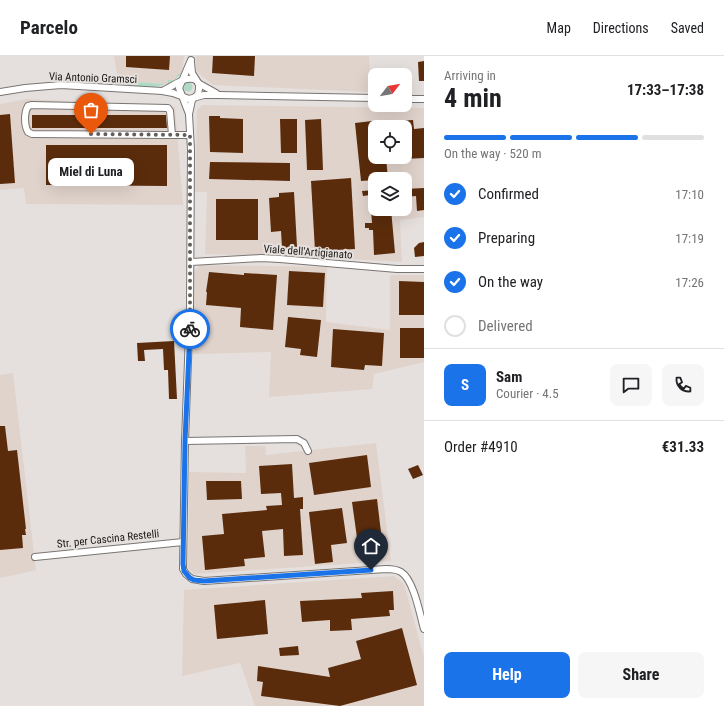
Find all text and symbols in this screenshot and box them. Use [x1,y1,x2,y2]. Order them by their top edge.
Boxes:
text: Parcelo [20,16,78,39]
text: Map [547,20,571,36]
text: Directions [593,20,649,36]
text: Saved [671,20,704,36]
north arrow [368,68,412,112]
map controls [368,68,412,216]
text: Arriving in [444,68,496,83]
street label: Via Antonio Gramsci [49,70,137,86]
text: 17:33–17:38 [627,81,704,99]
text: 4 min [444,83,502,113]
pin [74,93,108,134]
icon: bag [80,99,102,121]
button: locate [368,120,412,164]
text: On the way · 520 m [444,146,541,161]
callout: Miel di Luna [48,158,134,186]
text: Miel di Luna [59,164,123,179]
button: layers [368,172,412,216]
icon: check [444,183,466,205]
text: Confirmed [478,185,539,203]
text: 17:10 [675,187,704,202]
icon: check [444,227,466,249]
text: Preparing [478,229,535,247]
text: 17:19 [675,231,704,246]
street label: Viale dell'Artigianato [263,242,353,262]
icon: check [444,271,466,293]
text: On the way [478,273,543,291]
text: 17:26 [675,275,704,290]
courier [170,309,210,349]
text: Delivered [478,317,533,335]
icon: bike [179,318,201,340]
button: chat [610,364,652,406]
button: phone [662,364,704,406]
text: Sam [496,368,522,386]
text: S [461,376,469,394]
text: Courier · 4.5 [496,386,559,401]
text: Order #4910 [444,438,518,456]
text: €31.33 [662,438,704,456]
street label: Str. per Cascina Restelli [56,527,160,551]
pin [354,529,388,570]
icon: home [360,535,382,557]
button: Help [444,652,570,698]
button: Share [578,652,704,698]

